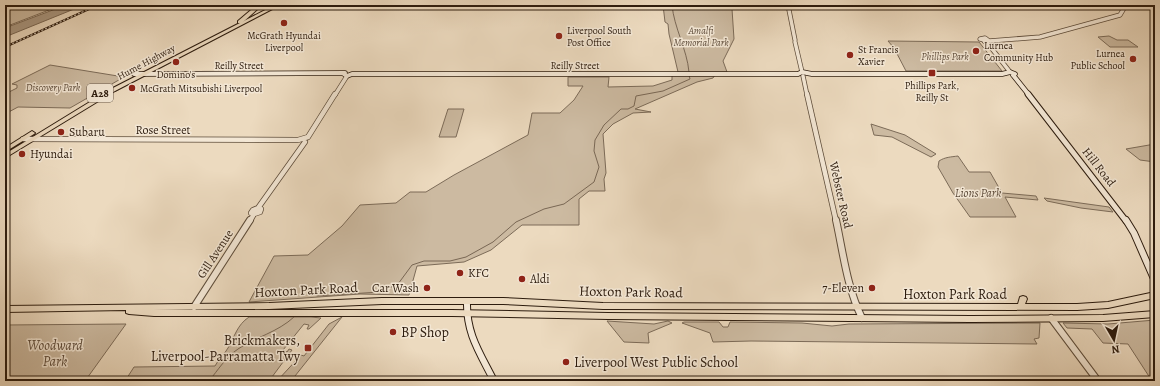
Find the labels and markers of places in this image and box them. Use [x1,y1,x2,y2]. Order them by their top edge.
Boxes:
marker: McGrath Hyundai Liverpool [279,18,289,28]
place label: Liverpool South Post Office [567,24,632,49]
place label: McGrath Hyundai Liverpool [247,29,321,55]
marker: Liverpool South Post Office [554,31,564,41]
place label: Lurnea Community Hub [984,39,1053,64]
place label: St Francis Xavier [858,43,898,68]
marker: Lurnea Community Hub [971,46,981,56]
place label: Lurnea Public School [1070,47,1126,72]
marker: St Francis Xavier [845,50,855,60]
marker: Lurnea Public School [1128,54,1138,64]
marker: Domino's [171,57,181,67]
place label: Domino's [157,68,195,81]
marker: Phillips Park, Reilly St [927,68,937,78]
place label: Phillips Park, Reilly St [905,79,959,104]
place label: McGrath Mitsubishi Liverpool [140,82,263,96]
marker: McGrath Mitsubishi Liverpool [127,83,137,93]
place label: Subaru [69,124,105,140]
marker: Subaru [56,127,66,137]
place label: Hyundai [30,146,73,162]
marker: Hyundai [17,149,27,159]
place label: KFC [468,265,489,281]
marker: KFC [455,268,465,278]
place label: Aldi [529,271,550,287]
marker: Aldi [517,274,527,284]
place label: Car Wash [372,280,420,296]
place label: 7-Eleven [822,280,864,296]
marker: Car Wash [422,283,432,293]
marker: 7-Eleven [867,283,877,293]
place label: BP Shop [401,323,449,342]
marker: BP Shop [388,327,398,337]
place label: Brickmakers, Liverpool-Parramatta Twy [151,331,301,366]
marker: Brickmakers, Liverpool-Parramatta Twy [303,343,313,353]
place label: Liverpool West Public School [574,353,738,372]
marker: Liverpool West Public School [561,357,571,367]

